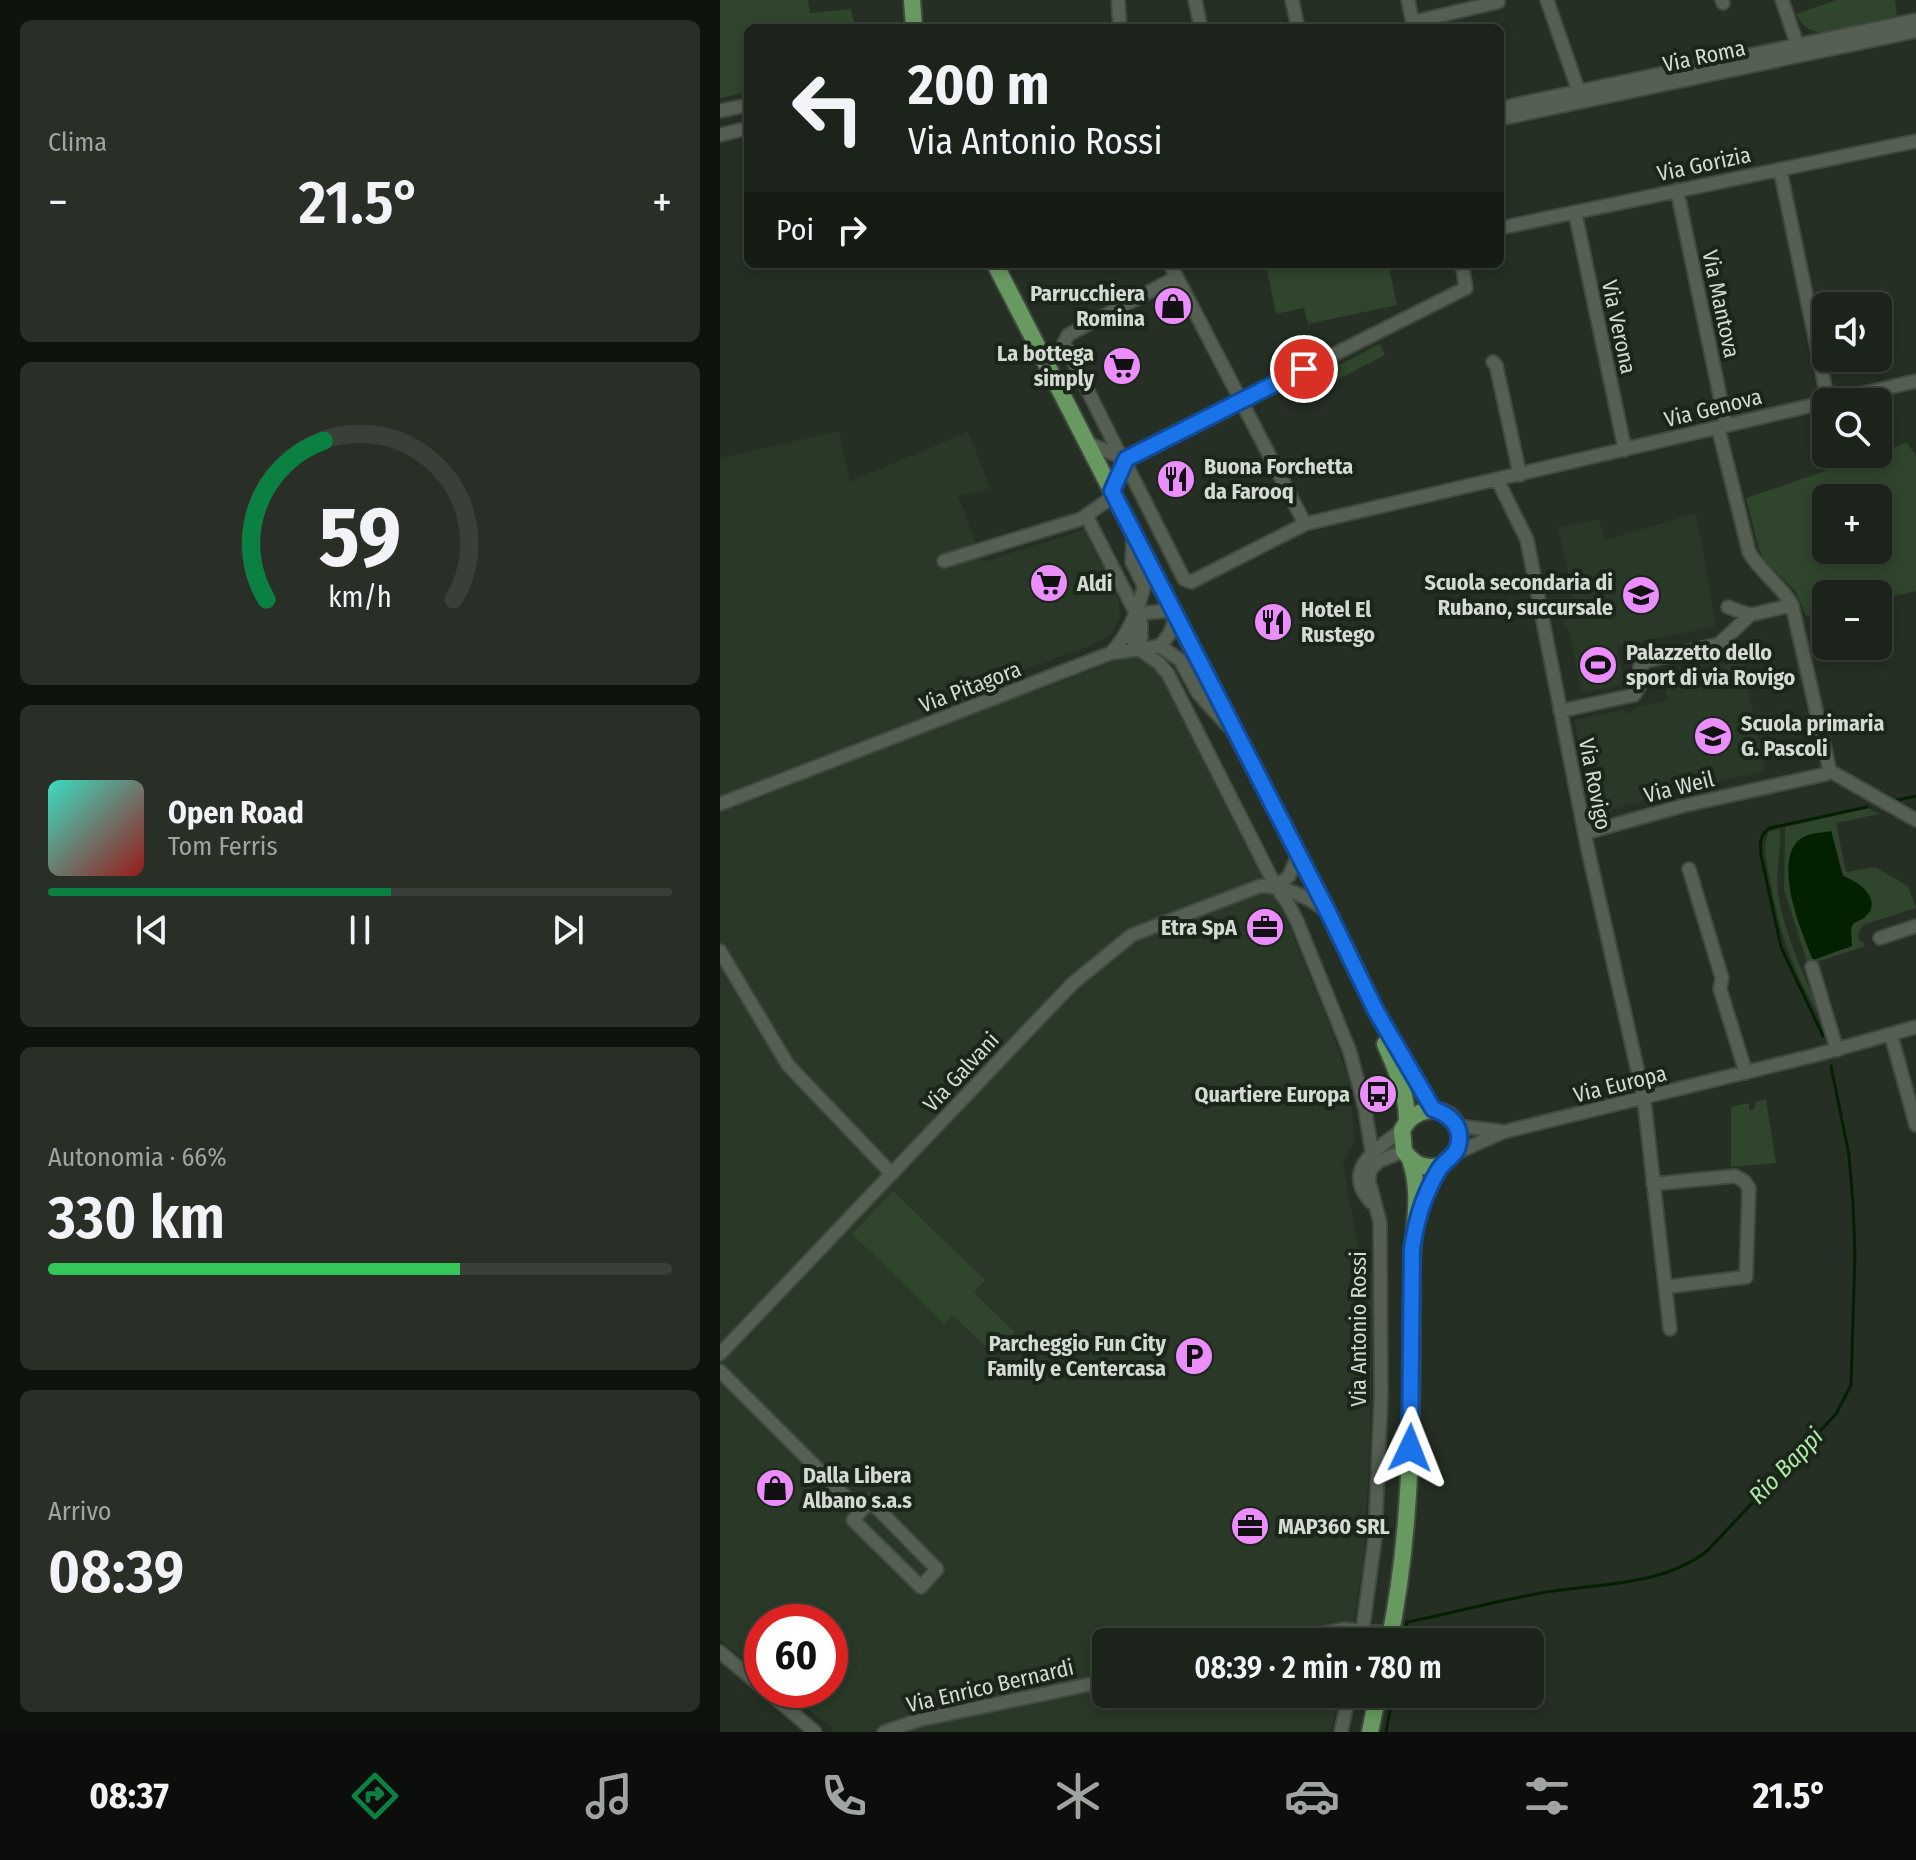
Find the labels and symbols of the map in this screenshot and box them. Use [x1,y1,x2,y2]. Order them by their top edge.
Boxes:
street label: Via Roma [1660,34,1748,78]
street label: Via Gorizia [1655,141,1753,187]
street label: Via Mantova [1696,248,1746,360]
street label: Via Verona [1596,278,1642,376]
place label: Parrucchiera Romina [1030,280,1145,332]
shop icon: Parrucchiera Romina [1152,285,1194,327]
pin [1270,335,1338,403]
place label: La bottega simply [997,340,1095,392]
supermarket icon: La bottega simply [1101,345,1143,387]
street label: Via Genova [1661,383,1765,433]
place label: Buona Forchetta da Farooq [1204,453,1353,505]
restaurant icon: Buona Forchetta da Farooq [1155,458,1197,500]
supermarket icon: Aldi [1028,562,1070,604]
place label: Scuola secondaria di Rubano, succursale [1425,569,1613,621]
place label: Aldi [1076,570,1113,597]
school or university icon: Scuola secondaria di Rubano, succursale [1620,574,1662,616]
place label: Hotel El Rustego [1301,596,1375,648]
restaurant icon: Hotel El Rustego [1252,601,1294,643]
place label: Palazzetto dello sport di via Rovigo [1626,639,1796,691]
sports icon: Palazzetto dello sport di via Rovigo [1577,644,1619,686]
street label: Via Pitagora [915,655,1025,719]
place label: Scuola primaria G. Pascoli [1741,710,1885,762]
school or university icon: Scuola primaria G. Pascoli [1692,715,1734,757]
street label: Via Rovigo [1573,736,1617,832]
street label: Via Weil [1641,765,1717,809]
office icon: Etra SpA [1244,906,1286,948]
place label: Etra SpA [1161,914,1238,941]
street label: Via Galvani [917,1027,1005,1117]
street label: Via Europa [1571,1059,1669,1109]
bus stop icon: Quartiere Europa [1357,1073,1399,1115]
place label: Quartiere Europa [1195,1081,1350,1108]
street label: Via Antonio Rossi [1345,1251,1372,1407]
place label: Parcheggio Fun City Family e Centercasa [987,1330,1167,1382]
parking icon: Parcheggio Fun City Family e Centercasa [1173,1335,1215,1377]
position arrow [1368,1406,1452,1490]
water label: Rio Bappi [1743,1422,1829,1510]
place label: Dalla Libera Albano s.a.s [802,1462,912,1514]
shop icon: Dalla Libera Albano s.a.s [754,1467,796,1509]
office icon: MAP360 SRL [1229,1505,1271,1547]
place label: MAP360 SRL [1278,1513,1391,1540]
speed limit sign: 60 [744,1604,848,1708]
street label: Via Enrico Bernardi [904,1654,1076,1718]

